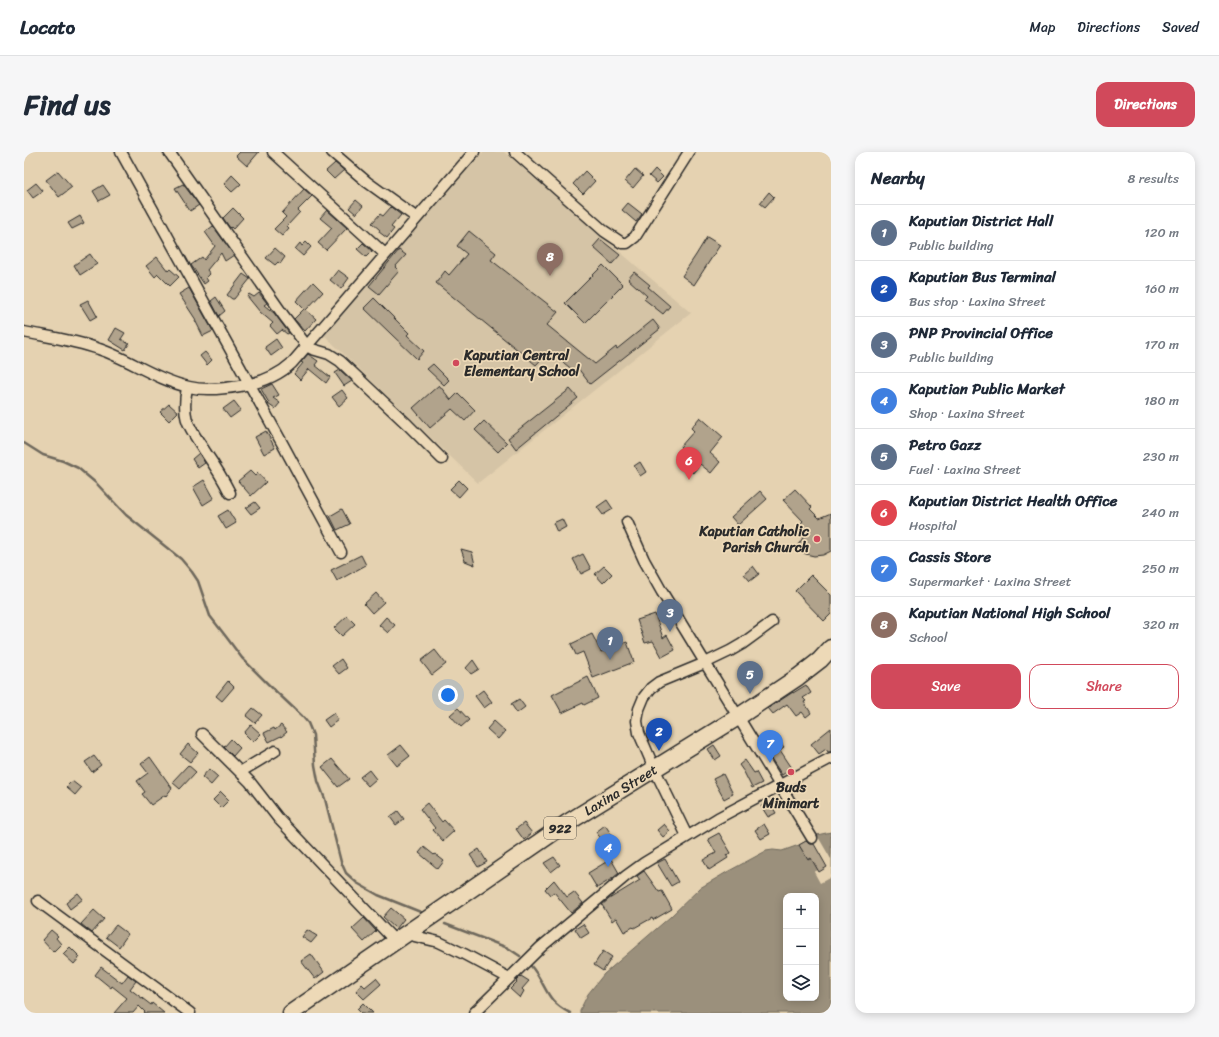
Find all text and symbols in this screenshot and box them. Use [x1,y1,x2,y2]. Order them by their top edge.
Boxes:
text: Locato [20,11,75,44]
text: Map [1029,15,1055,40]
text: Directions [1077,15,1140,40]
text: Saved [1162,15,1199,40]
text: Find us [24,80,111,129]
button: Directions [1096,82,1195,127]
text: Nearby [871,163,925,193]
text: 8 results [1127,167,1179,190]
text: Kaputian District Hall [909,208,1053,234]
text: 1 [881,221,887,244]
text: 120 m [1144,221,1179,244]
text: Public building [909,234,994,257]
pin: 8 [537,243,563,276]
text: Kaputian Bus Terminal [909,264,1056,290]
text: 2 [880,277,888,300]
text: 160 m [1144,277,1179,300]
text: Bus stop · Laxina Street [909,290,1046,313]
text: PNP Provincial Office [909,320,1053,346]
text: 3 [880,333,888,356]
text: 170 m [1144,333,1179,356]
place label: Kaputian Central Elementary School [463,343,581,384]
text: Public building [909,346,994,369]
marker: Kaputian Central Elementary School [451,358,461,368]
text: Kaputian Public Market [909,376,1065,402]
text: 4 [880,389,888,412]
text: 180 m [1144,389,1179,412]
text: Shop · Laxina Street [909,402,1025,425]
text: Petro Gazz [909,432,981,458]
text: 5 [880,445,888,468]
text: 230 m [1143,445,1179,468]
pin: 6 [676,447,702,480]
text: Fuel · Laxina Street [909,458,1021,481]
text: Kaputian District Health Office [909,488,1117,514]
text: 6 [880,501,888,524]
text: 240 m [1142,501,1179,524]
text: Hospital [909,514,957,537]
place label: Kaputian Catholic Parish Church [698,519,810,560]
marker: Kaputian Catholic Parish Church [812,534,822,544]
text: Cassis Store [909,544,991,570]
text: 7 [880,557,888,580]
text: 250 m [1142,557,1179,580]
text: Supermarket · Laxina Street [909,570,1071,593]
pin: 3 [657,599,683,632]
text: Kaputian National High School [909,600,1110,626]
text: 8 [880,613,888,636]
text: 320 m [1143,613,1179,636]
text: School [909,626,947,649]
pin: 1 [597,627,623,660]
pin: 5 [737,661,763,694]
button: Save [871,664,1021,709]
button: Share [1029,664,1179,709]
your location [438,685,458,705]
pin: 2 [646,718,672,751]
pin: 7 [757,730,783,763]
street label: Laxina Street [579,758,663,823]
marker: Buds Minimart [786,767,796,777]
place label: Buds Minimart [762,775,820,816]
road number: 922 [544,817,576,839]
pin: 4 [595,834,621,867]
map controls [783,893,819,1001]
button: + [783,893,819,929]
button: − [783,929,819,965]
button: layers [783,965,819,1001]

